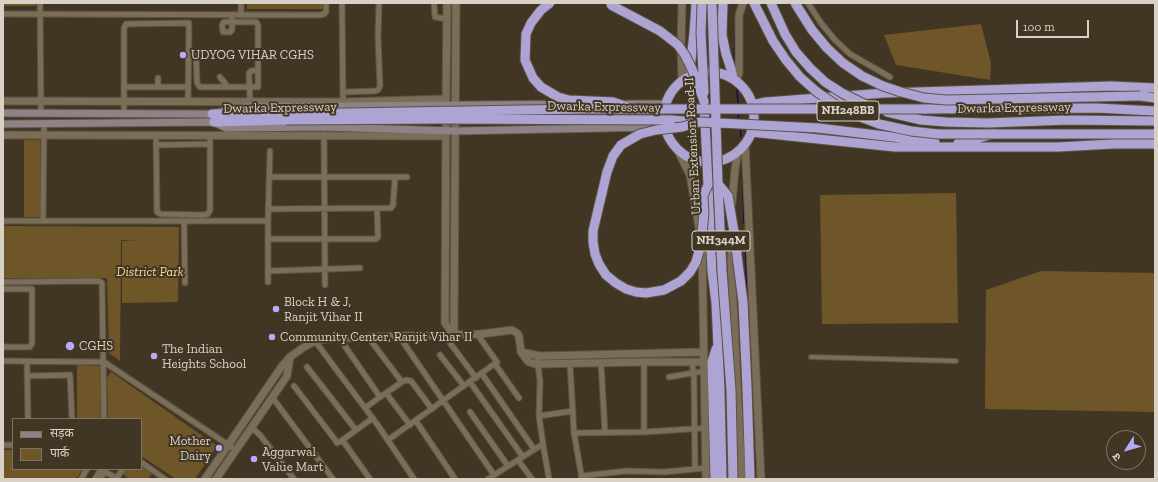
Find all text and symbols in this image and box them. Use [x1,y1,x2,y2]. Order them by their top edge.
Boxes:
scale bar [1018,12,1091,38]
text: 100 m [1023,20,1055,34]
place label: UDYOG VIHAR CGHS [191,47,314,63]
marker: UDYOG VIHAR CGHS [178,50,188,60]
street label: Urban Extension Road-II [682,77,704,215]
street label: Dwarka Expressway [547,98,661,116]
street label: Dwarka Expressway [223,99,337,117]
street label: Dwarka Expressway [957,99,1071,117]
road number: NH248BB [817,101,879,121]
road number: NH344M [692,231,750,251]
park label: District Park [117,264,183,280]
place label: Block H & J, Ranjit Vihar II [284,294,363,325]
marker: Block H & J, Ranjit Vihar II [271,304,281,314]
place label: Community Center, Ranjit Vihar II [280,329,472,345]
marker: Community Center, Ranjit Vihar II [267,332,277,342]
place label: CGHS [79,338,113,354]
marker: CGHS [64,340,76,352]
place label: The Indian Heights School [162,341,246,372]
marker: The Indian Heights School [149,351,159,361]
legend [12,418,142,470]
text: सड़क [50,426,74,440]
north arrow [1106,430,1146,470]
place label: Mother Dairy [169,433,211,464]
marker: Mother Dairy [214,443,224,453]
place label: Aggarwal Value Mart [262,444,324,475]
text: पार्क [50,446,69,460]
text: उ [1110,450,1124,463]
marker: Aggarwal Value Mart [249,454,259,464]

